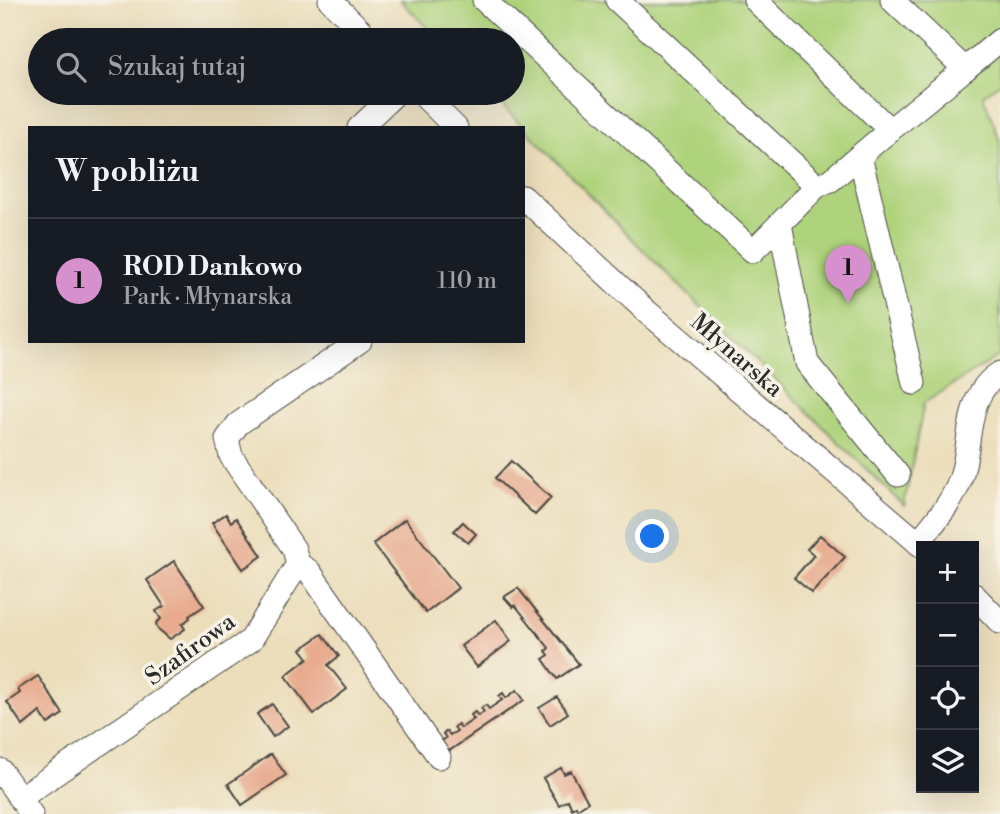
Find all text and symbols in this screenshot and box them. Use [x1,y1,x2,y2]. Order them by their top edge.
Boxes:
search box [28,28,525,105]
icon: search [52,48,90,86]
text: Szukaj tutaj [108,51,247,83]
text: W pobliżu [56,153,199,191]
pin: 1 [825,245,871,303]
text: ROD Dankowo [123,251,303,283]
text: 1 [73,267,85,295]
text: 110 m [437,267,497,295]
text: Park · Młynarska [123,283,292,311]
street label: Młynarska [684,307,789,405]
your location [635,519,669,553]
map controls [916,541,979,793]
button: + [916,541,979,604]
button: − [916,604,979,667]
street label: Szafirowa [140,607,242,693]
button: locate [916,667,979,730]
button: layers [916,730,979,793]

